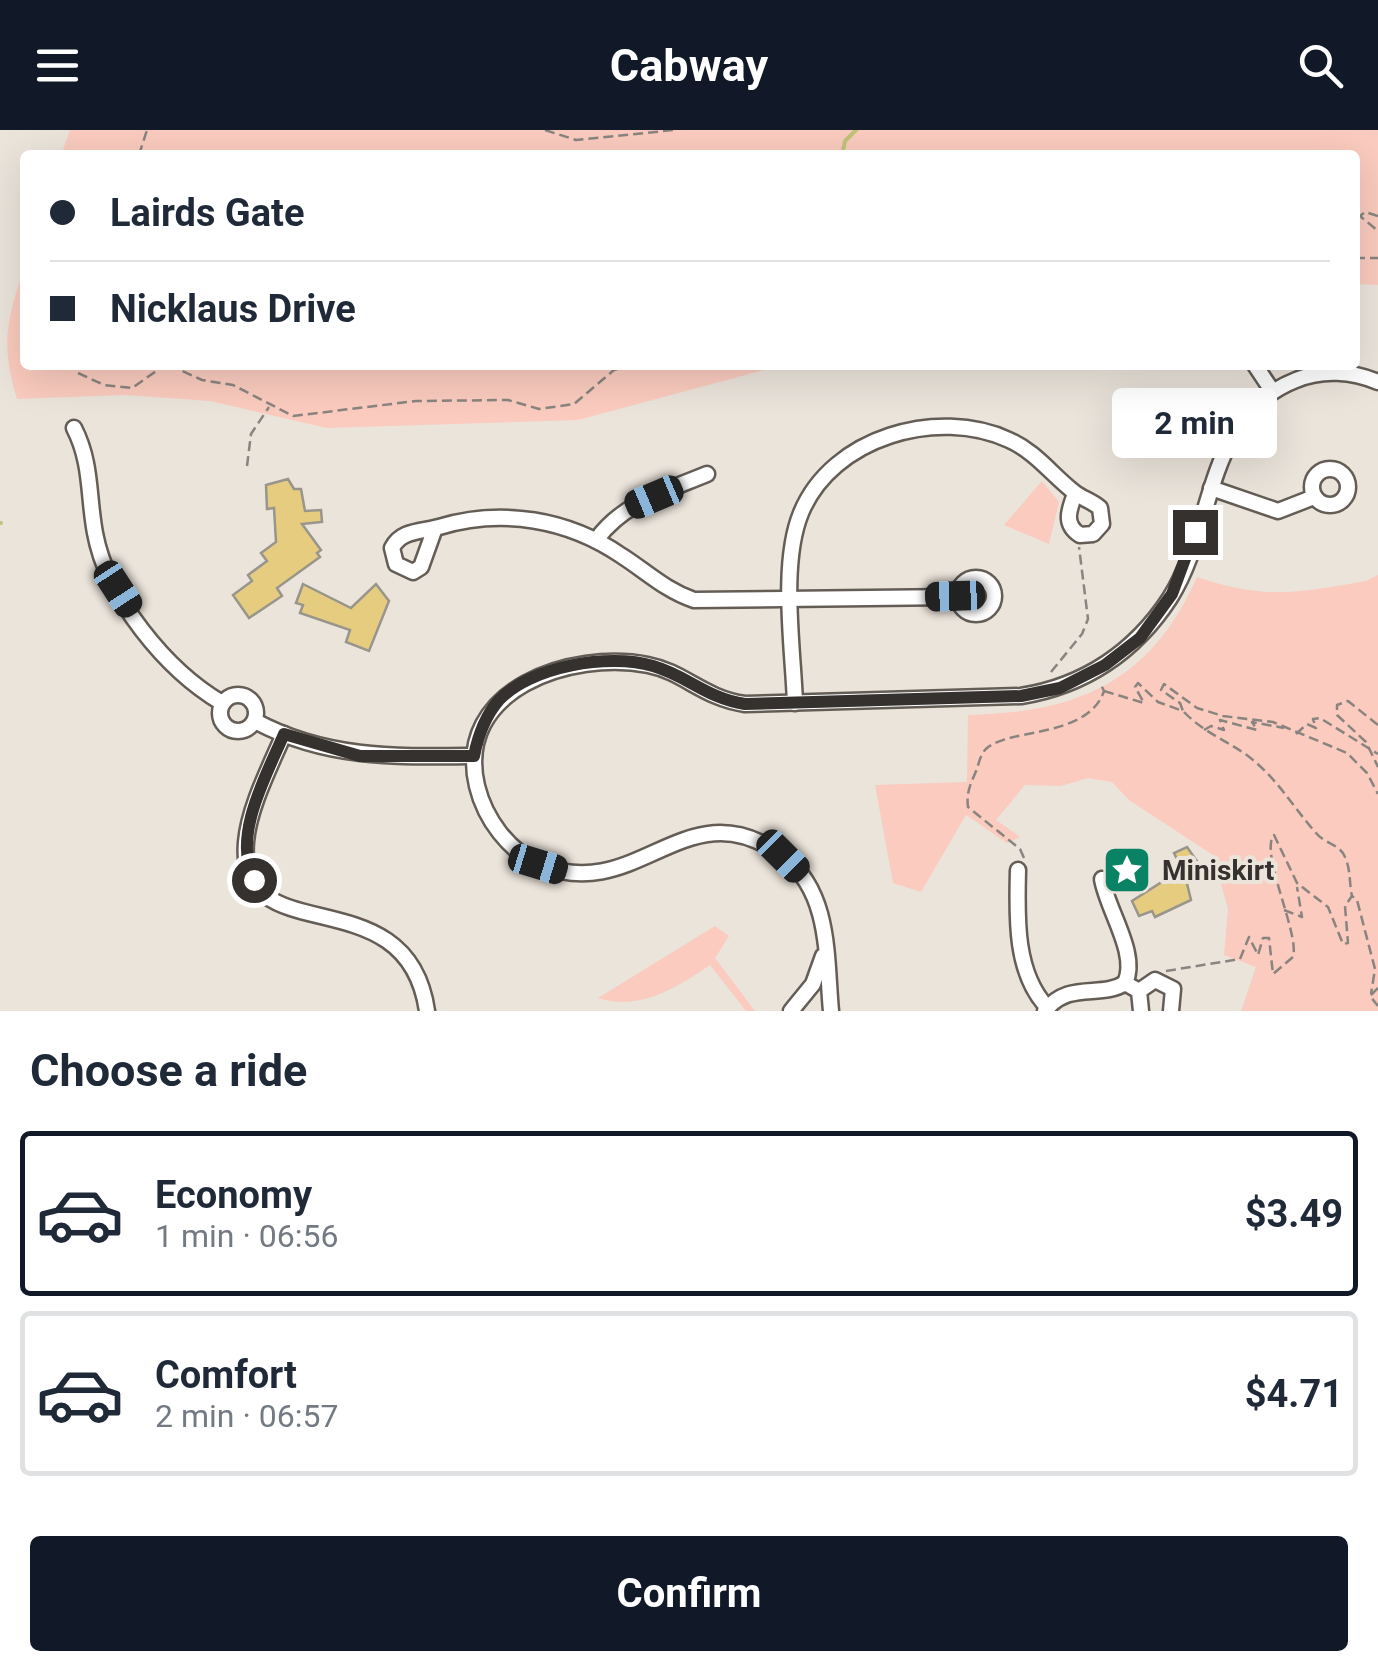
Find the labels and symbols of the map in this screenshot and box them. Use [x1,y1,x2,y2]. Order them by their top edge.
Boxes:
callout: 2 min [1112,387,1278,457]
car [621,471,687,523]
route end [1173,510,1218,555]
car [89,556,147,622]
car [924,580,986,612]
car [751,824,815,888]
car [505,841,571,887]
place icon: Miniskirt [1101,844,1153,896]
place label: Miniskirt [1162,854,1274,887]
route start [232,858,277,903]

